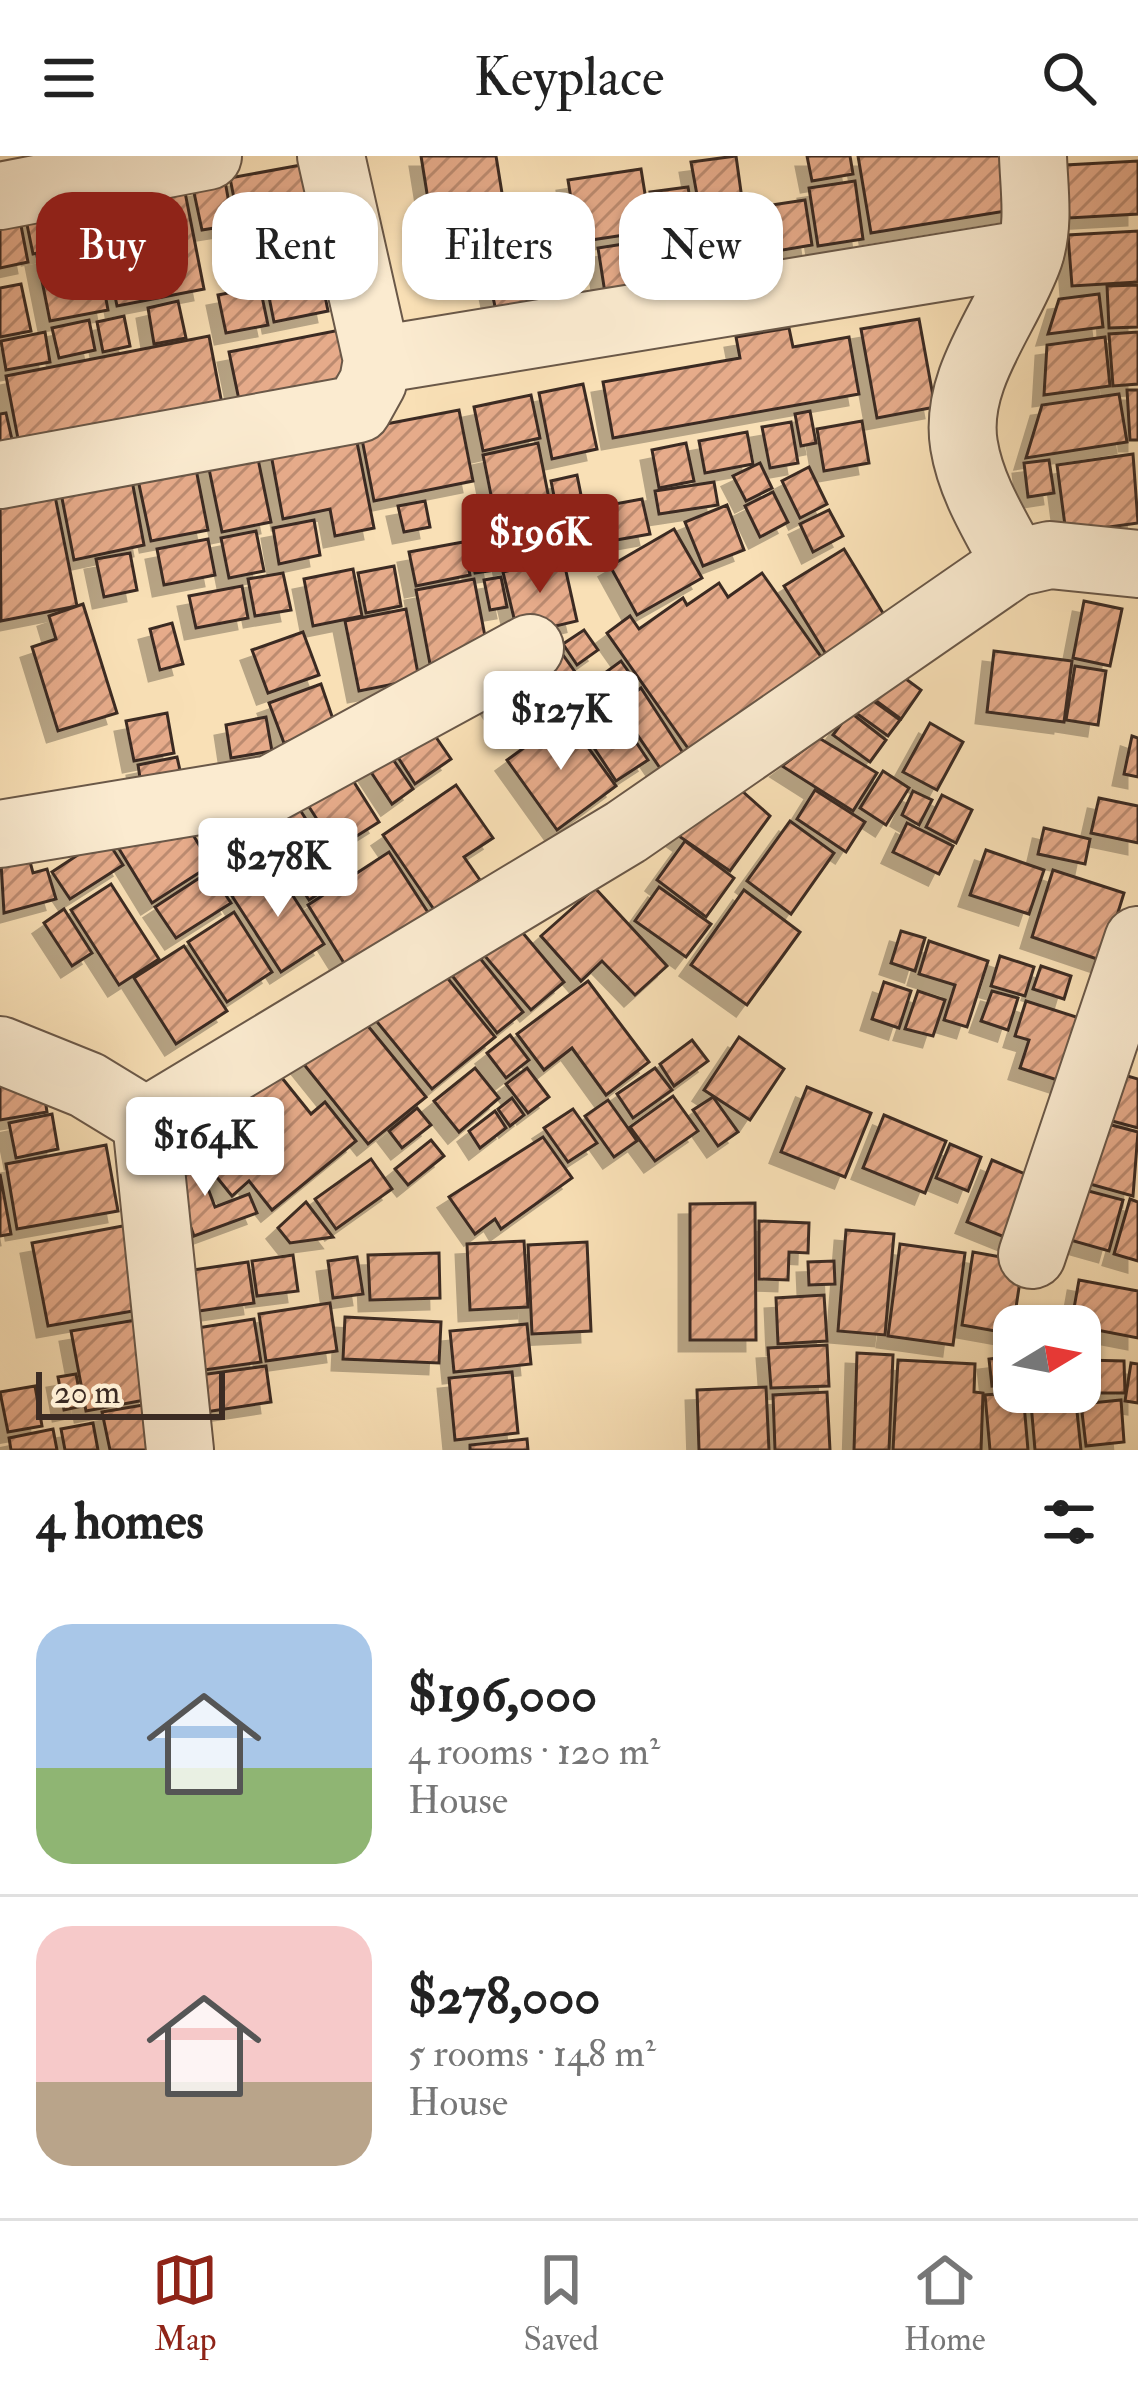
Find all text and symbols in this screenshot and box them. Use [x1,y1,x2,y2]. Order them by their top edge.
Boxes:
text: Keyplace [474,44,664,112]
icon: menu [36,45,102,111]
icon: search [1036,45,1102,111]
chip: Buy [36,192,188,300]
chip: Rent [212,192,378,300]
chip: Filters [402,192,595,300]
chip: New [619,192,783,300]
pin: $196K [456,494,624,596]
text: $196K [489,508,591,557]
pin: $127K [477,671,645,773]
text: $127K [511,685,611,734]
pin: $278K [194,818,362,920]
text: $278K [225,832,331,881]
pin: $164K [121,1097,289,1199]
text: $164K [153,1111,257,1160]
north arrow [993,1305,1101,1413]
map controls [993,1305,1101,1413]
scale bar [36,1366,225,1419]
text: 20 m [54,1372,120,1413]
icon: filters [1036,1489,1102,1555]
text: 4 homes [36,1490,204,1554]
text: $196,000 [408,1663,597,1727]
icon: home [132,1672,276,1816]
text: 4 rooms · 120 m² [408,1727,660,1776]
text: House [408,1776,508,1825]
text: $278,000 [408,1965,600,2029]
icon: home [132,1974,276,2118]
text: 5 rooms · 148 m² [408,2029,656,2078]
text: House [408,2078,508,2127]
tab: Map [152,2247,218,2360]
tab: Saved [523,2247,599,2360]
tab: Home [904,2247,986,2360]

